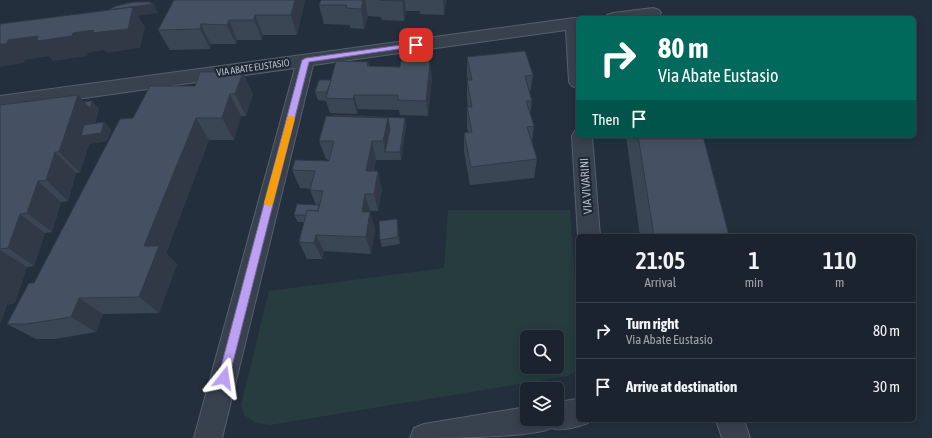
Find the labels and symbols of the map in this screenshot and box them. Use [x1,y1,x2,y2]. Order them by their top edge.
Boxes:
pin [399,28,433,62]
street label: VIA ABATE EUSTASIO [216,57,290,78]
street label: VIA VIVARINI [577,158,595,214]
position arrow [203,357,245,399]

